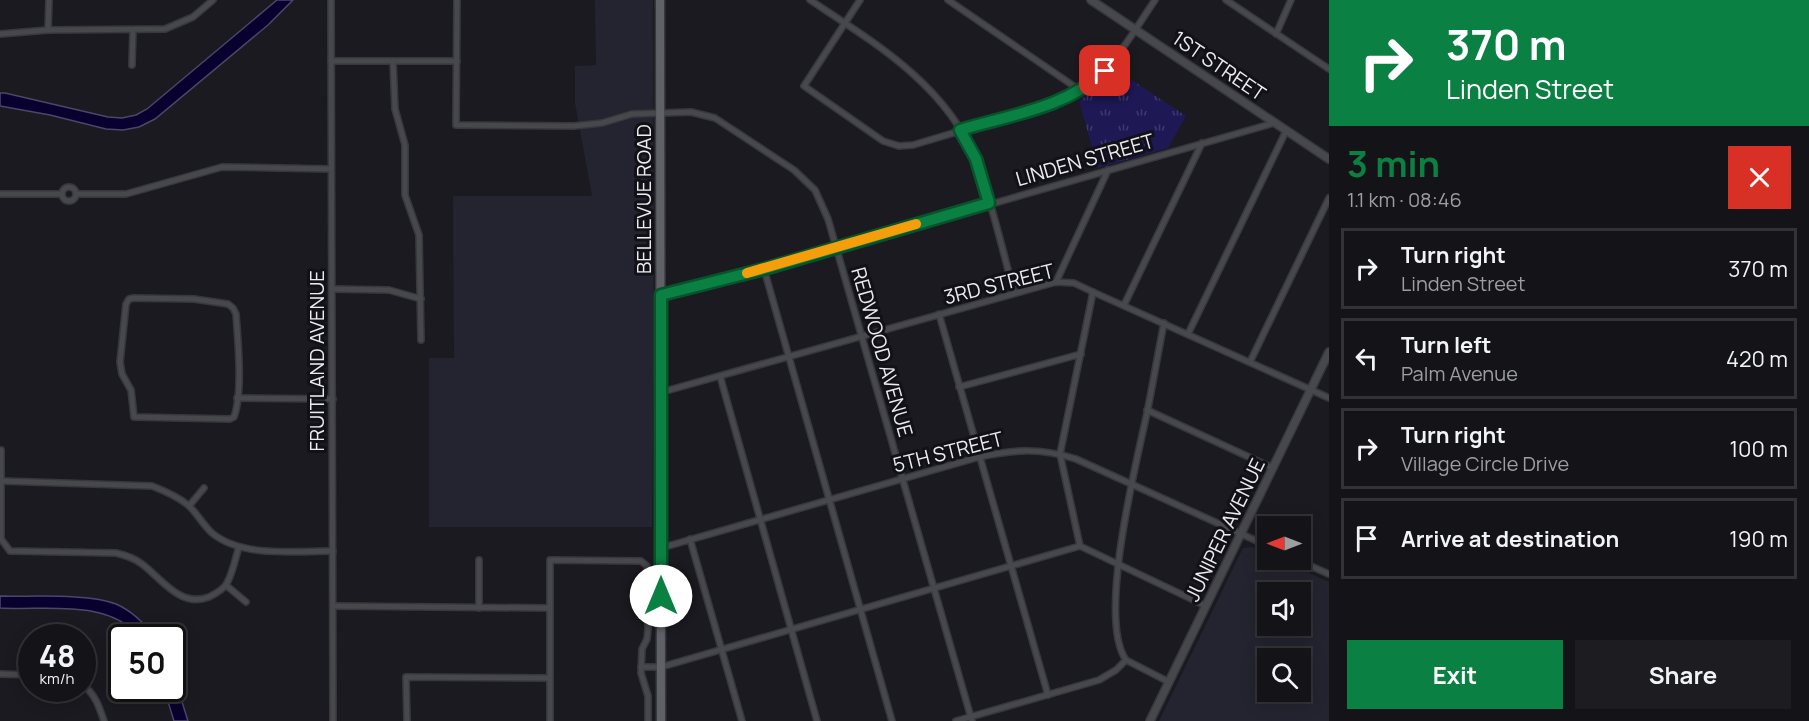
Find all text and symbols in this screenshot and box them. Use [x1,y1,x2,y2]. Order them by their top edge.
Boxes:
text: 370 m [1446,15,1567,73]
street label: 1ST STREET [1167,24,1271,107]
icon: right [1347,24,1425,102]
pin [1079,45,1130,96]
icon: arrive [1088,54,1121,87]
text: Linden Street [1446,70,1614,107]
street label: BELLEVUE ROAD [630,124,657,274]
street label: LINDEN STREET [1013,127,1157,192]
text: 3 min [1347,139,1440,188]
button: close [1728,146,1791,209]
text: 1.1 km · 08:46 [1347,186,1462,213]
text: Turn right [1401,240,1506,270]
icon: right [1350,252,1383,285]
text: 370 m [1728,254,1788,284]
street label: 3RD STREET [941,257,1057,310]
street label: REDWOOD AVENUE [845,264,920,440]
street label: FRUITLAND AVENUE [303,270,330,452]
text: Linden Street [1401,270,1526,297]
text: Turn left [1401,330,1491,360]
icon: left [1350,342,1383,375]
text: 420 m [1726,344,1788,374]
text: Palm Avenue [1401,360,1518,387]
text: Turn right [1401,420,1506,450]
street label: 5TH STREET [890,425,1006,478]
icon: right [1350,432,1383,465]
text: 100 m [1730,434,1788,464]
text: Village Circle Drive [1401,450,1569,477]
street label: JUNIPER AVENUE [1178,454,1271,606]
north arrow [1257,516,1311,570]
map controls [1257,516,1311,702]
icon: arrive [1350,522,1383,555]
text: Arrive at destination [1401,524,1619,554]
text: 190 m [1729,524,1788,554]
position arrow [629,564,693,628]
button: sound [1257,582,1311,636]
speed limit sign: 50 [108,624,186,702]
text: 48 [39,635,75,676]
button: Exit [1347,640,1563,709]
button: Share [1575,640,1791,709]
button: search [1257,648,1311,702]
text: km/h [40,668,74,689]

